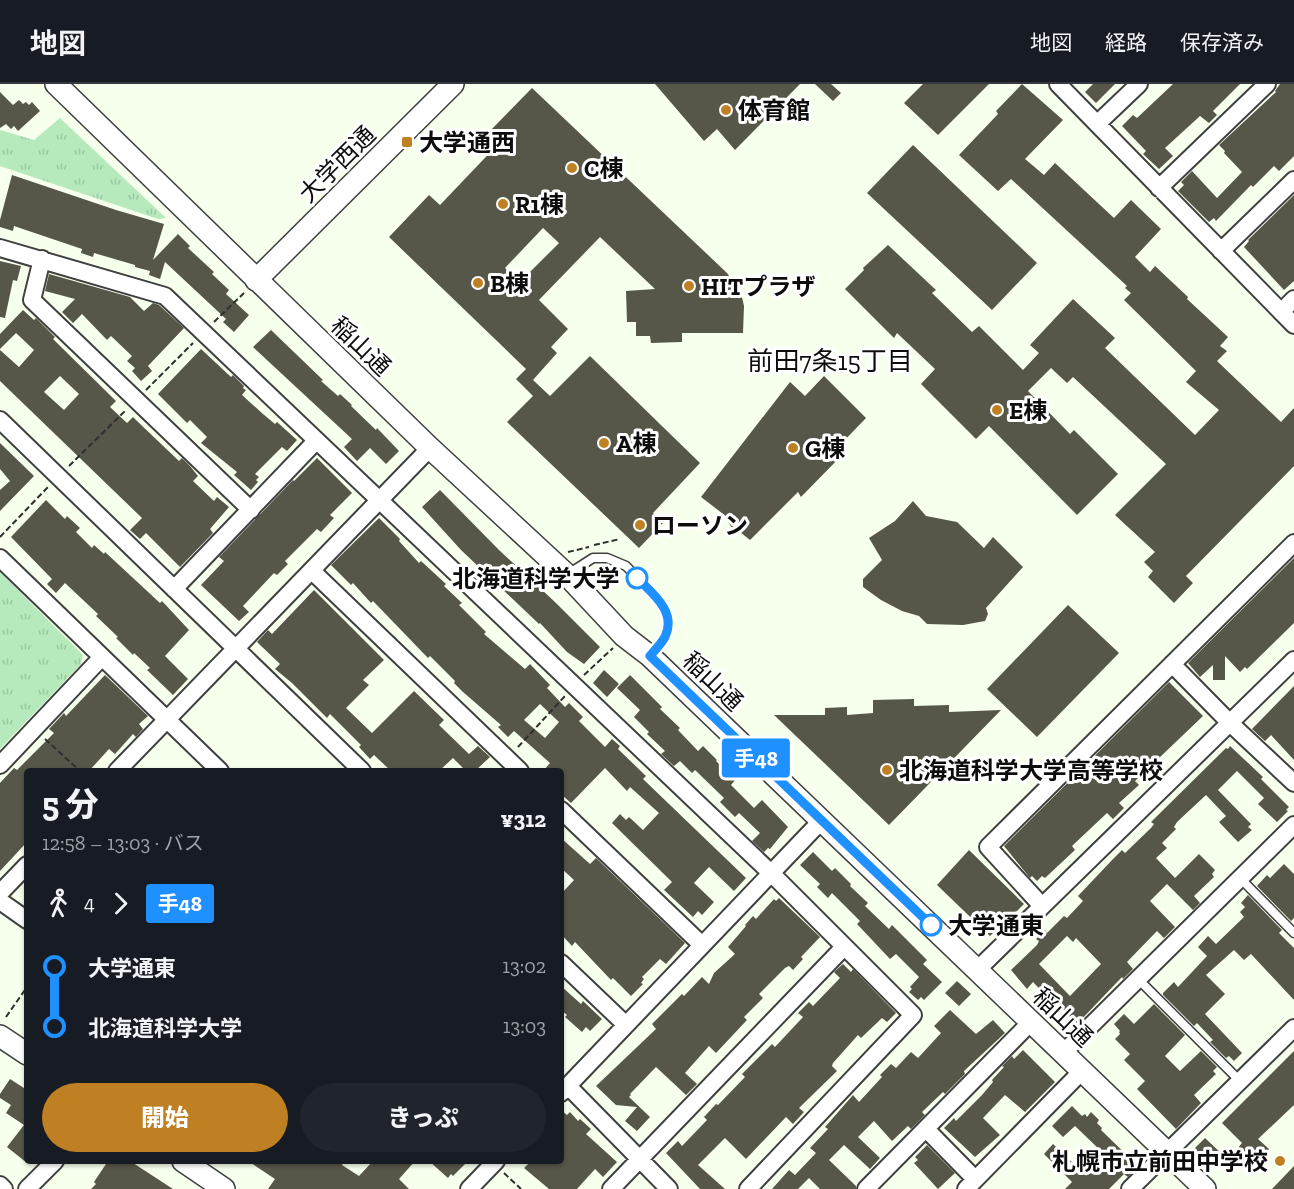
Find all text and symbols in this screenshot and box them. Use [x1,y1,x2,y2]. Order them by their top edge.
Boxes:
text: 地図 [30,27,86,60]
text: 地図 [1030,30,1072,55]
text: 経路 [1105,30,1147,55]
text: 保存済み [1180,30,1264,55]
place label: 体育館 [738,96,810,125]
marker: 体育館 [719,103,733,117]
street label: 大学西通 [293,120,381,208]
place label: 大学通西 [419,128,515,157]
marker: 大学通西 [400,135,414,149]
place label: C棟 [584,154,623,183]
marker: C棟 [565,161,579,175]
place label: R1棟 [515,190,564,219]
marker: R1棟 [496,197,510,211]
place label: B棟 [490,269,529,298]
place label: HITプラザ [701,272,815,301]
marker: B棟 [471,276,485,290]
marker: HITプラザ [682,279,696,293]
street label: 稲山通 [325,311,397,381]
district label: 前田7条15丁目 [747,345,913,377]
place label: E棟 [1009,396,1047,425]
marker: E棟 [990,403,1004,417]
place label: A棟 [616,429,657,458]
place label: G棟 [805,434,845,463]
marker: A棟 [597,436,611,450]
marker: G棟 [786,441,800,455]
place label: ローソン [652,511,748,540]
marker: ローソン [633,518,647,532]
place label: 北海道科学大学 [452,564,620,593]
marker: 北海道科学大学 [626,567,648,589]
street label: 稲山通 [677,646,749,716]
line badge: 手48 [722,738,790,778]
text: 手48 [734,746,778,771]
place label: 北海道科学大学高等学校 [899,756,1163,785]
marker: 北海道科学大学高等学校 [880,763,894,777]
text: 5 分 [42,785,98,824]
text: ¥312 [500,806,546,833]
text: 12:58 – 13:03 · バス [42,831,204,855]
icon: walk [42,887,75,920]
icon: forward [104,887,137,920]
text: 4 [84,891,95,915]
text: 手48 [158,891,202,916]
place label: 大学通東 [948,911,1044,940]
marker: 大学通東 [920,914,942,936]
text: 13:02 [502,954,546,978]
text: 大学通東 [88,955,176,982]
street label: 稲山通 [1027,982,1099,1052]
text: 13:03 [503,1014,546,1038]
text: 北海道科学大学 [88,1015,242,1042]
button: 開始 [42,1083,288,1152]
button: きっぷ [300,1083,546,1152]
place label: 札幌市立前田中学校 [1052,1147,1268,1176]
marker: 札幌市立前田中学校 [1273,1154,1287,1168]

